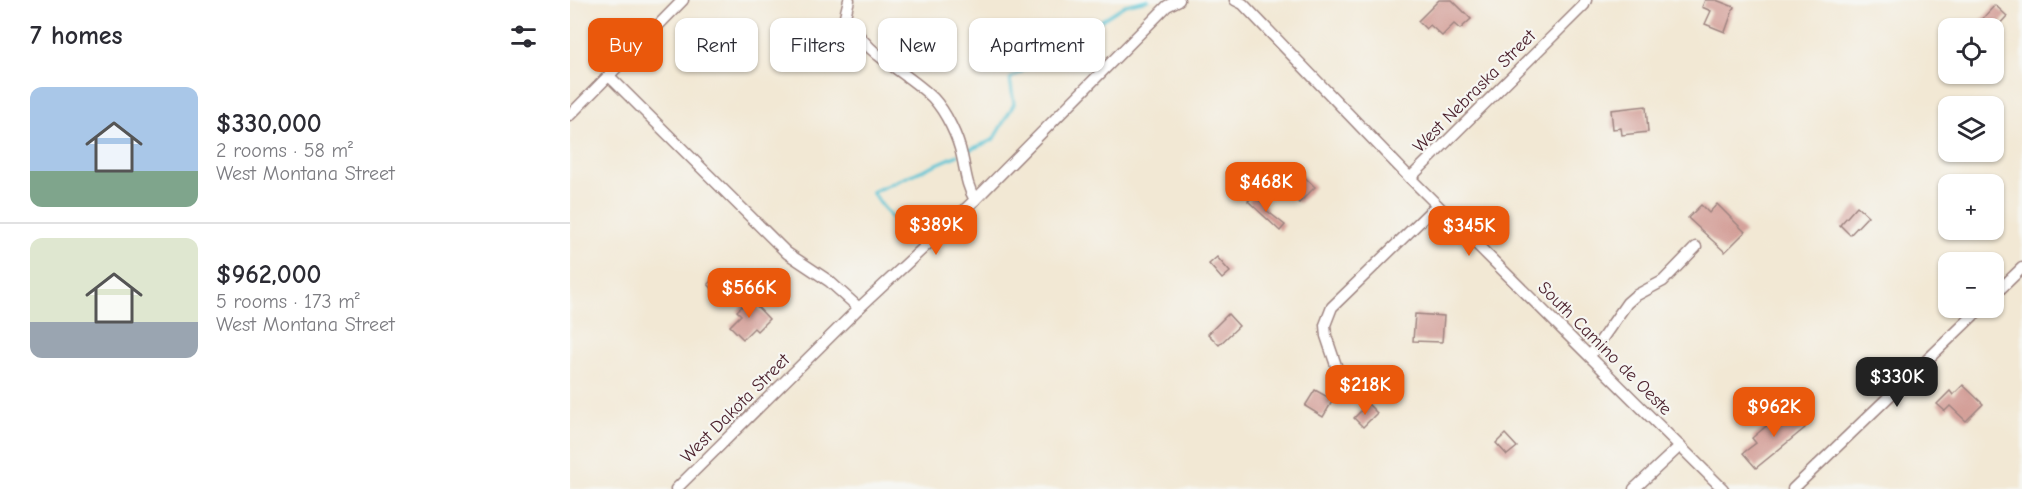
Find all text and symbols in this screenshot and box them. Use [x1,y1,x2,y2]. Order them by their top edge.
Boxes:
chip: Buy [588,18,663,72]
chip: Rent [675,18,758,72]
chip: Filters [770,18,866,72]
chip: New [878,18,957,72]
chip: Apartment [969,18,1105,72]
map controls [1938,18,2004,318]
button: locate [1938,18,2004,84]
icon: filters [507,20,540,53]
text: 7 homes [30,21,123,51]
street label: West Nebraska Street [1409,25,1541,157]
button: layers [1938,96,2004,162]
text: $330,000 [216,109,322,139]
icon: home [78,111,150,183]
text: 2 rooms · 58 m² [216,139,353,162]
text: West Montana Street [216,162,395,185]
pin: $468K [1224,162,1308,213]
text: $468K [1239,170,1293,193]
button: + [1938,174,2004,240]
pin: $389K [894,205,978,256]
pin: $345K [1427,206,1511,257]
text: $389K [909,213,963,236]
text: $345K [1442,214,1496,237]
button: − [1938,252,2004,318]
text: $962,000 [216,260,321,290]
icon: home [78,262,150,334]
pin: $566K [707,268,791,319]
text: $566K [722,276,776,299]
street label: South Camino de Oeste [1533,277,1676,420]
text: 5 rooms · 173 m² [216,290,360,313]
text: West Montana Street [216,313,395,336]
street label: West Dakota Street [677,349,795,467]
pin: $330K [1855,357,1939,408]
pin: $218K [1323,365,1407,416]
text: $330K [1870,365,1924,388]
text: $218K [1339,373,1391,396]
pin: $962K [1732,387,1816,438]
text: $962K [1747,395,1801,418]

